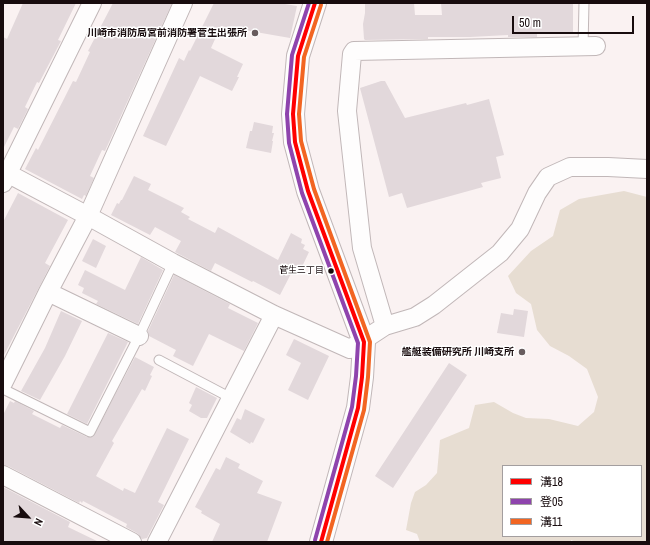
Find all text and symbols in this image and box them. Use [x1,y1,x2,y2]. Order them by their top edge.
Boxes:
scale bar [514,8,636,34]
text: 50 m [519,15,541,31]
place label: 川崎市消防局宮前消防署菅生出張所 [87,27,247,39]
marker: 川崎市消防局宮前消防署菅生出張所 [250,28,260,38]
place label: 菅生三丁目 [279,266,324,276]
marker: 菅生三丁目 [326,266,336,276]
place label: 艦艇装備研究所 川崎支所 [402,346,514,358]
marker: 艦艇装備研究所 川崎支所 [517,347,527,357]
legend [502,465,642,537]
text: 溝18 [540,474,563,490]
text: 登05 [540,494,563,510]
north arrow [8,497,48,537]
text: 溝11 [540,514,562,530]
text: N [31,516,47,528]

